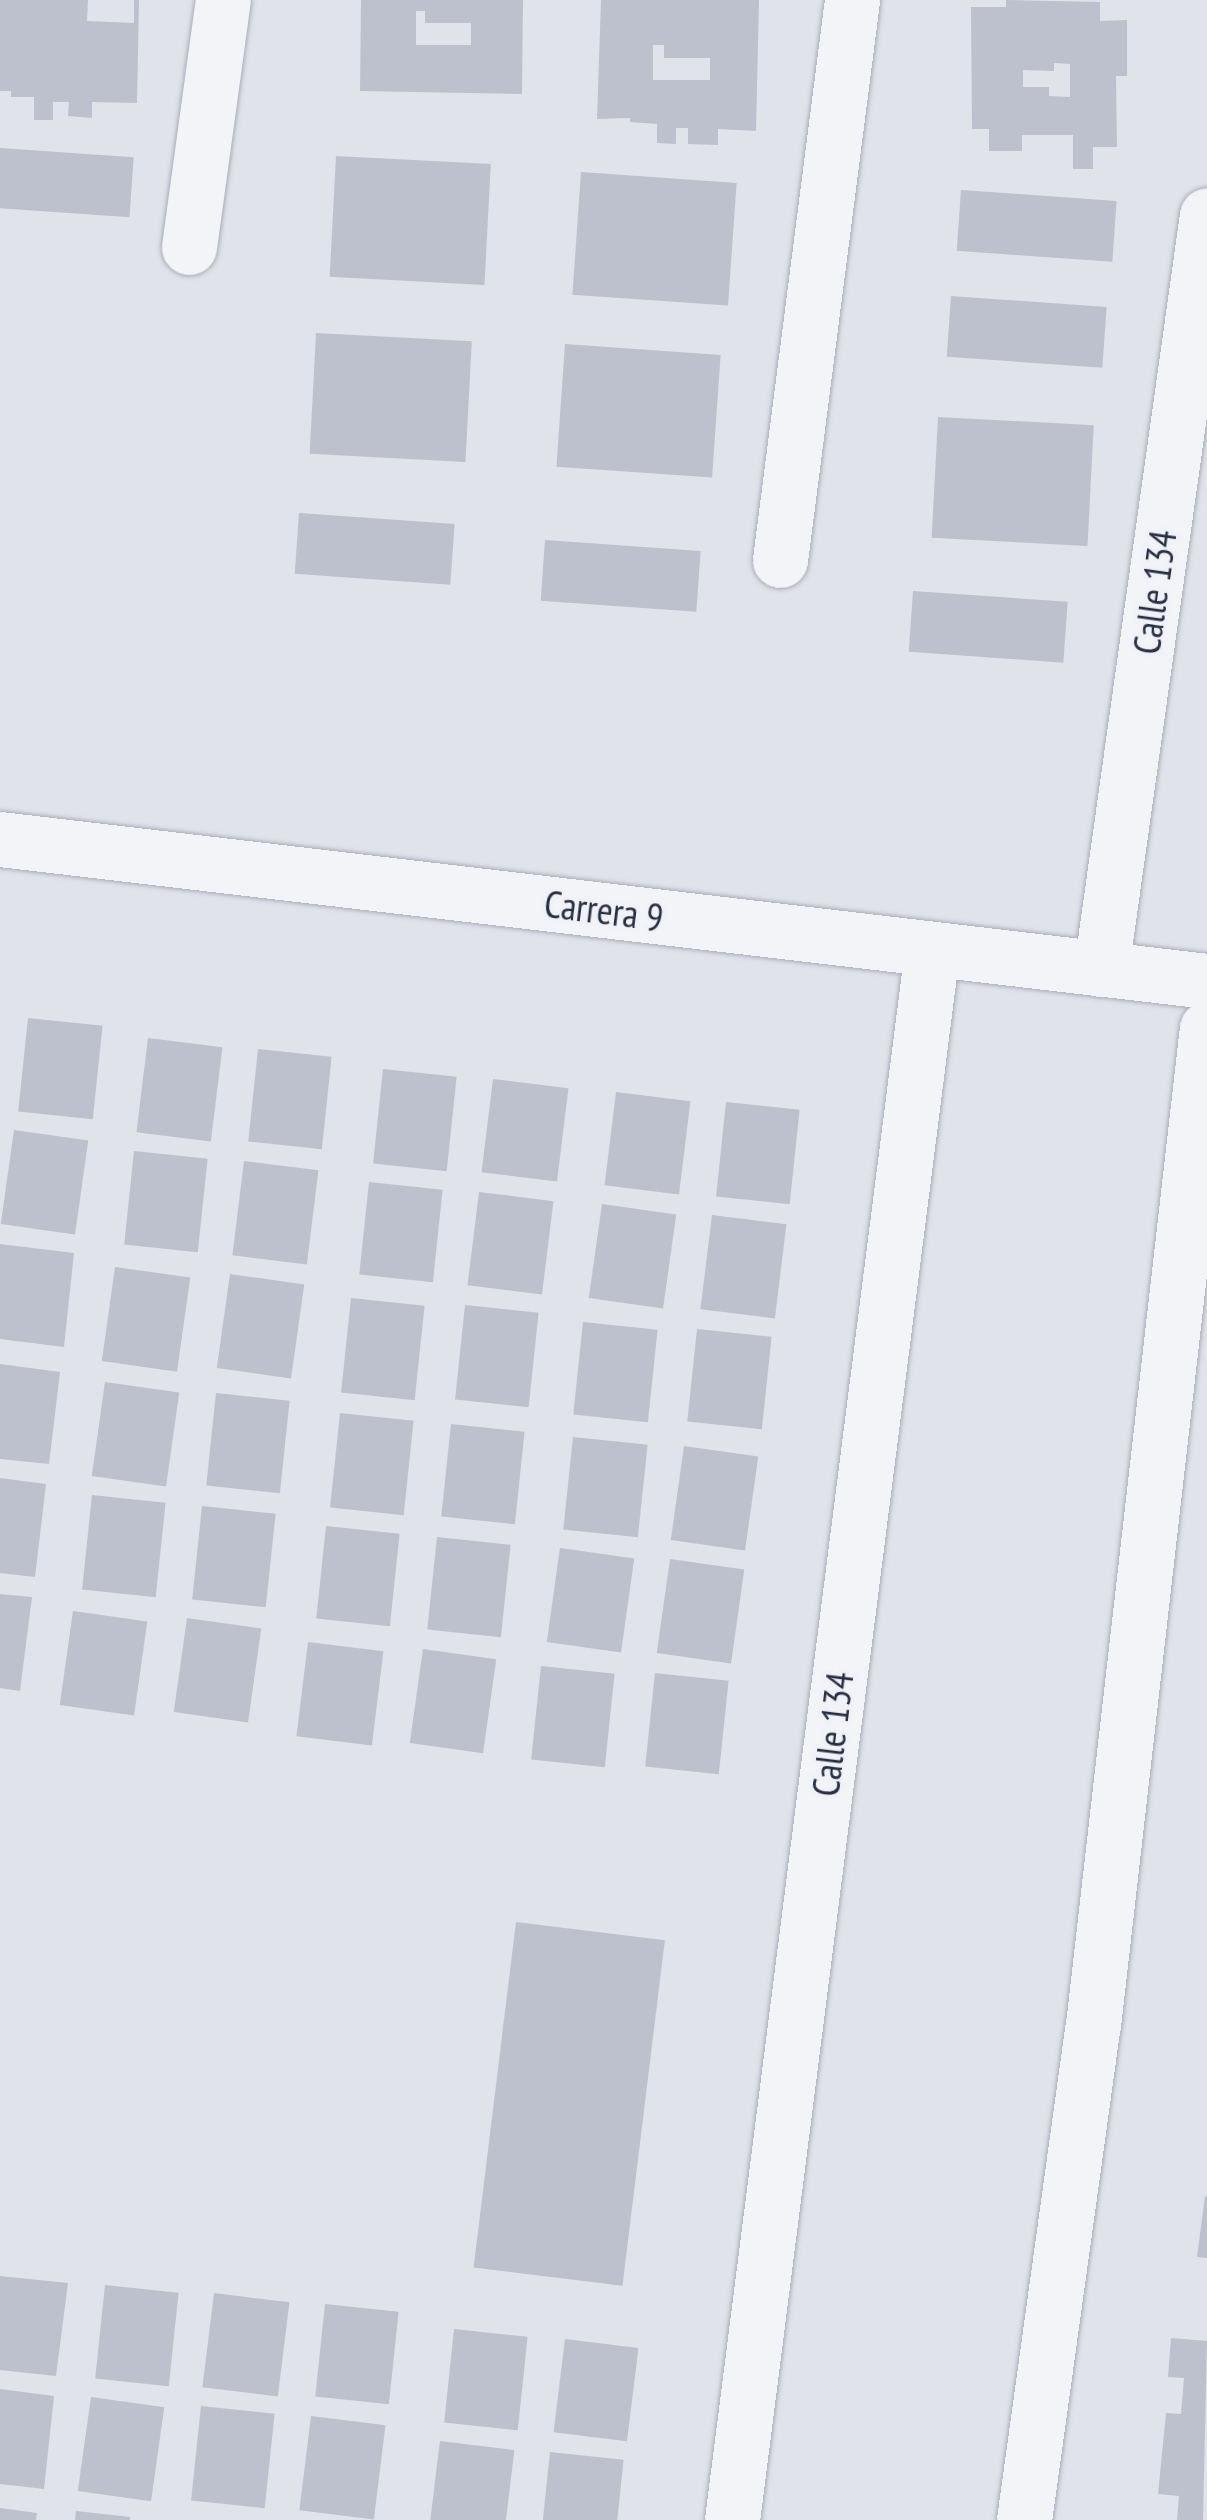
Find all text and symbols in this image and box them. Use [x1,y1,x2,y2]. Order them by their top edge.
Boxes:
street label: Calle 134 [1123,527,1185,657]
street label: Carrera 9 [542,880,666,940]
street label: Calle 134 [802,1669,862,1799]

